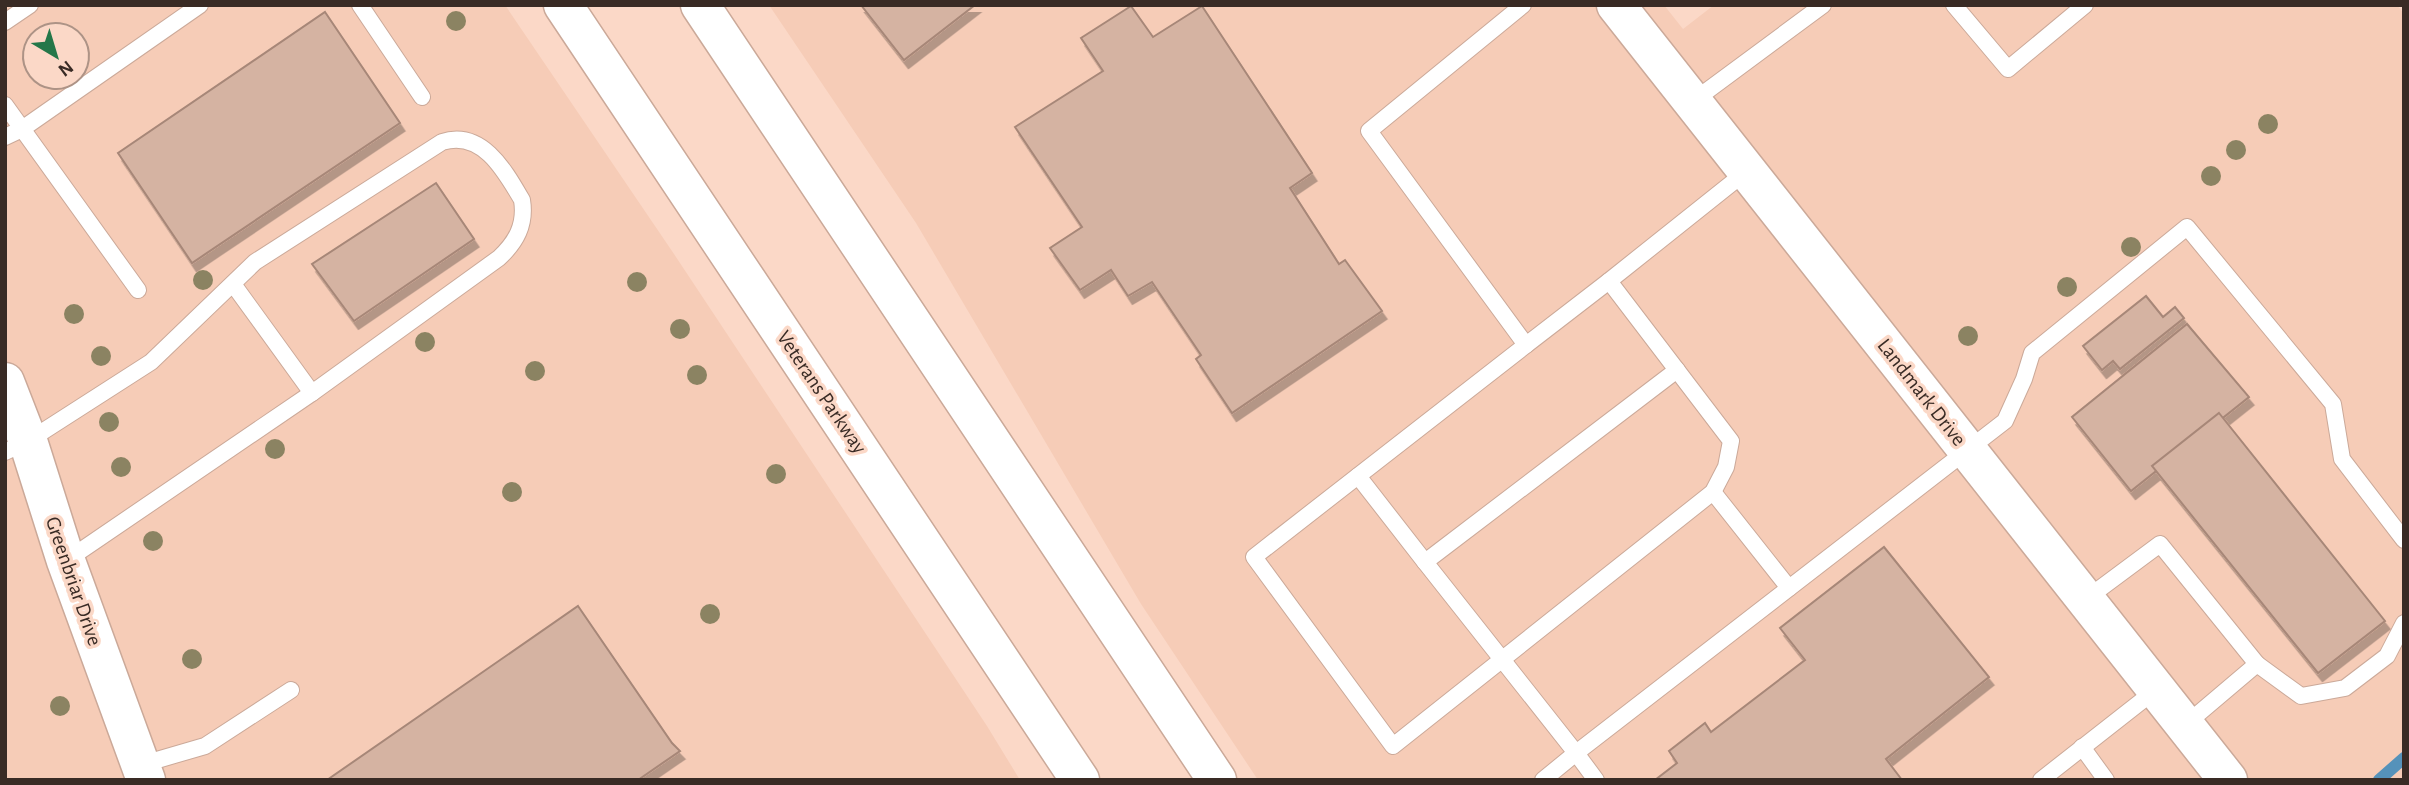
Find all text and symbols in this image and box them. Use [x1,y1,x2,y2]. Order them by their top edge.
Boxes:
north arrow [21,21,91,91]
text: N [54,57,77,80]
street label: Veterans Parkway [773,327,870,458]
street label: Landmark Drive [1873,335,1970,450]
street label: Greenbriar Drive [42,514,105,648]

